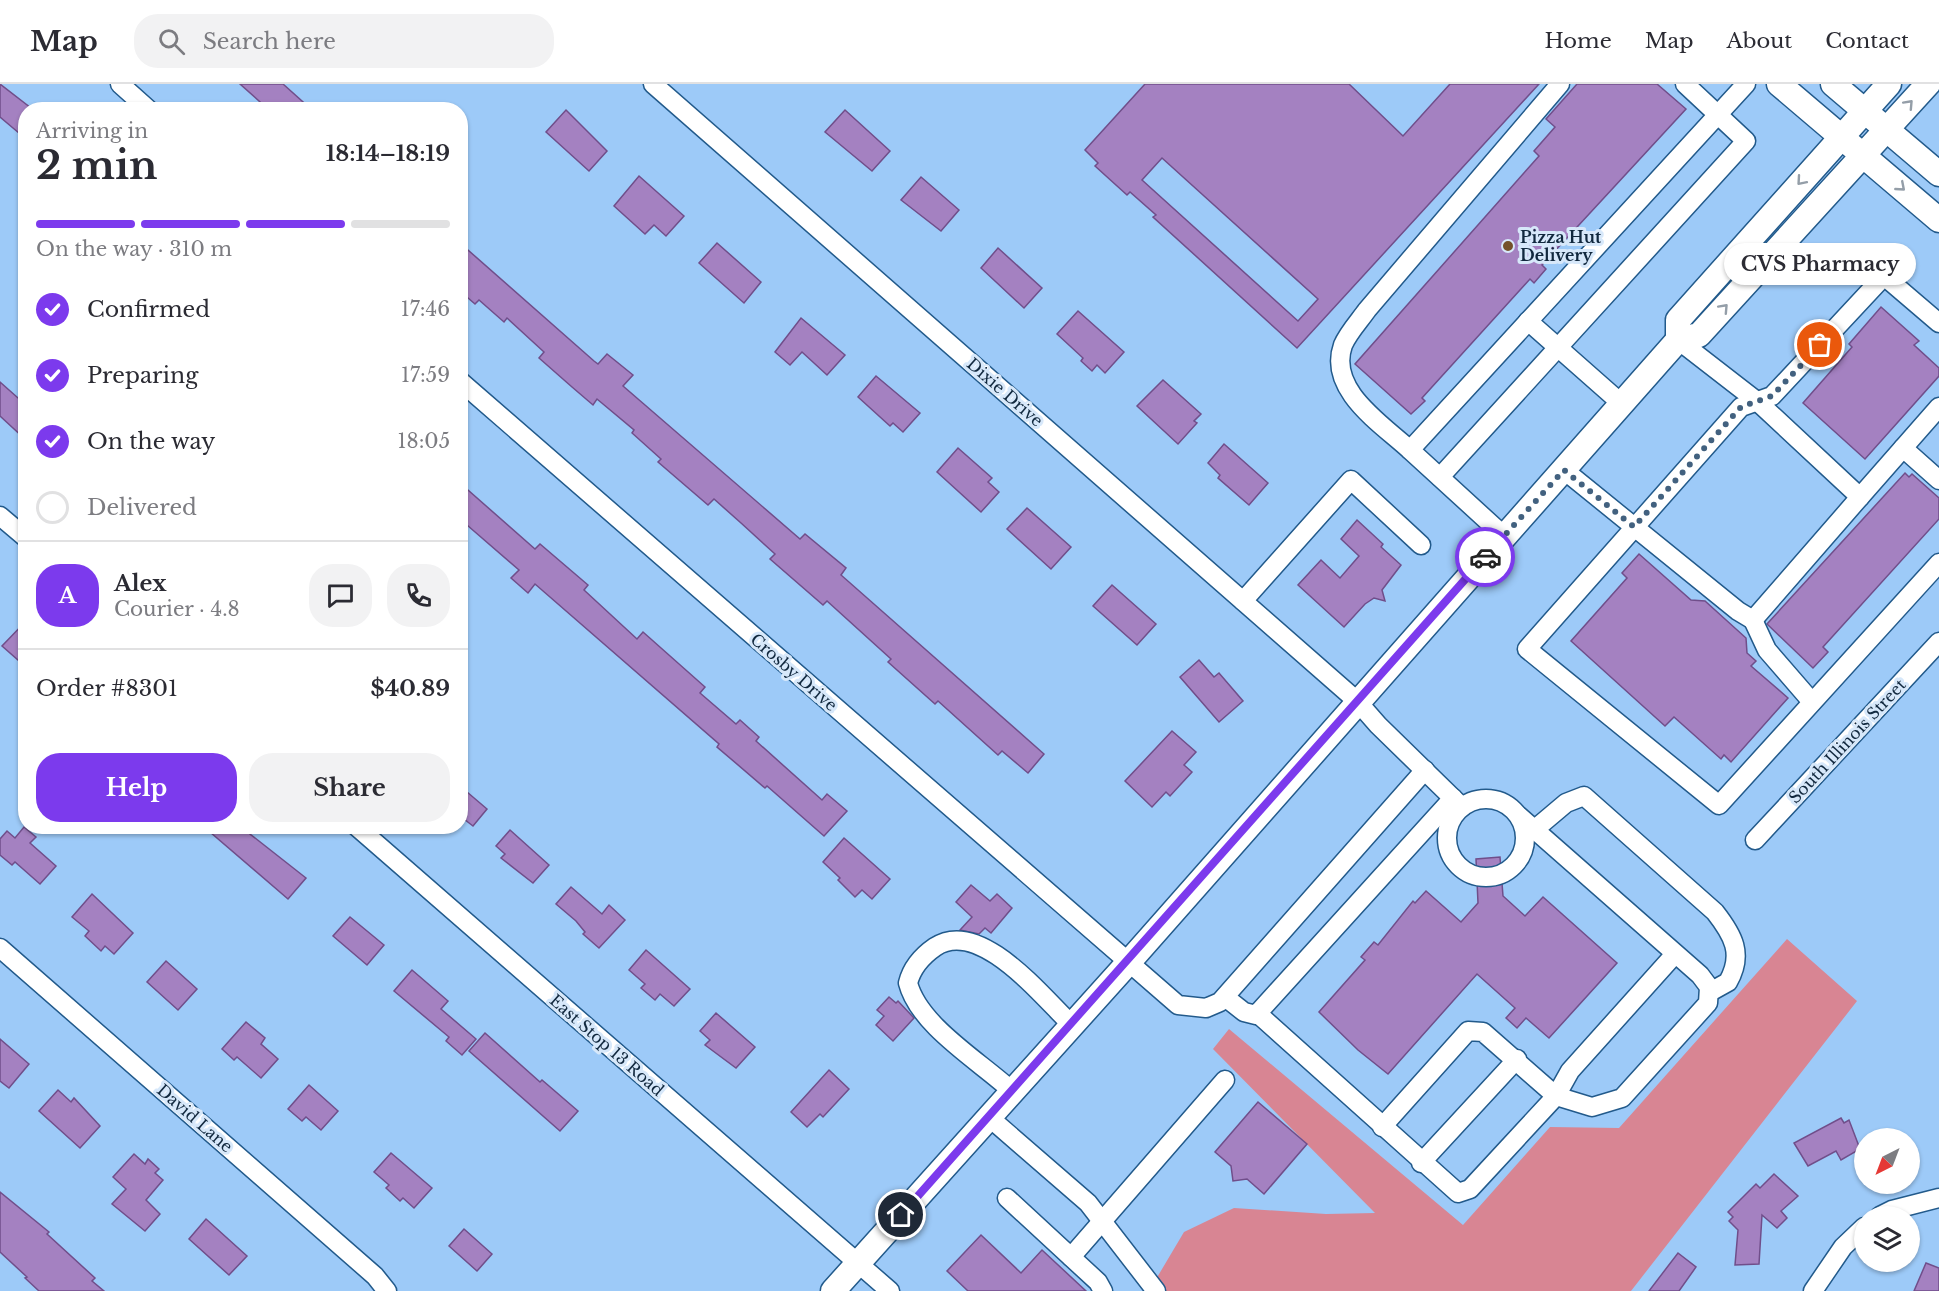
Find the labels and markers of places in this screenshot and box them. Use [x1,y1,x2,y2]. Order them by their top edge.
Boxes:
place label: Pizza Hut Delivery [1520,227,1602,265]
marker: Pizza Hut Delivery [1501,239,1515,253]
callout: CVS Pharmacy [1724,243,1916,285]
pin [1794,319,1845,370]
pin [875,1189,926,1240]

